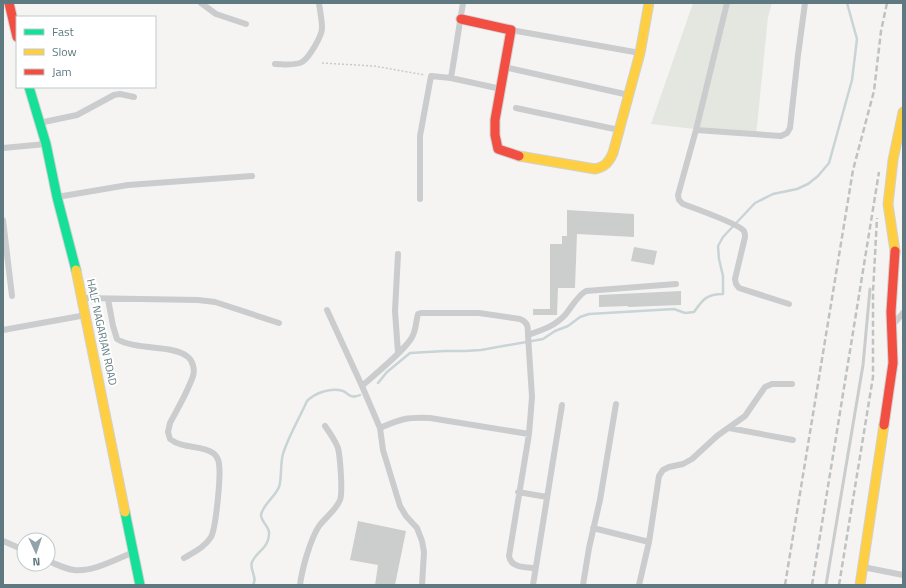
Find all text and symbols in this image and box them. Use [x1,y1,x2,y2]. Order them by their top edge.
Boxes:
legend [16,16,156,88]
text: Fast [52,22,75,41]
text: Slow [52,42,77,61]
text: Jam [52,62,72,81]
street label: HALF NAGARJAN ROAD [83,277,121,387]
north arrow [16,532,56,572]
text: N [32,554,41,570]

